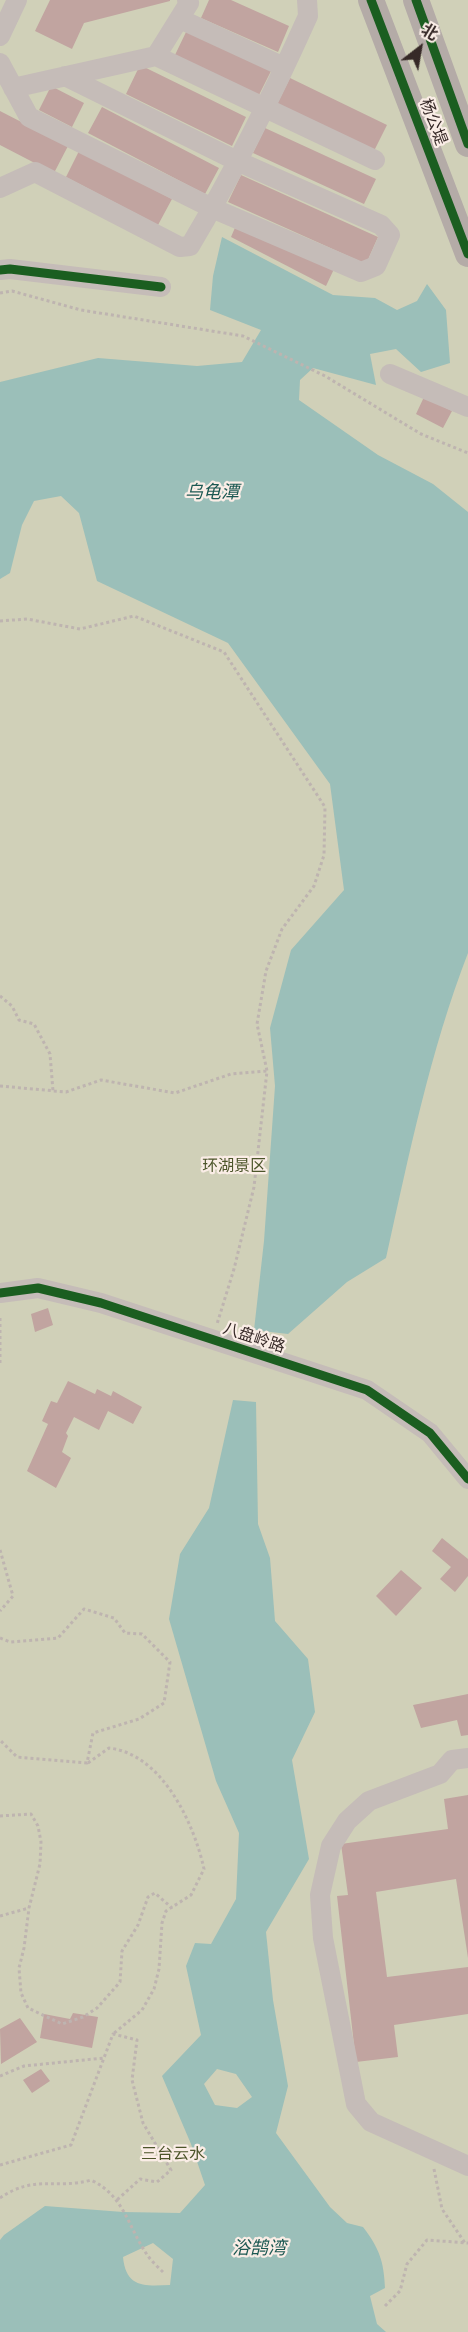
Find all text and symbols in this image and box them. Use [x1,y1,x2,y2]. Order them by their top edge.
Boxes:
north arrow [390,18,450,78]
text: 北 [418,20,441,44]
street label: 杨公堤 [415,96,451,148]
water label: 乌龟潭 [185,482,239,504]
park label: 环湖景区 [202,1156,266,1176]
street label: 八盘岭路 [221,1319,287,1357]
park label: 三台云水 [141,2144,205,2164]
water label: 浴鹄湾 [232,2238,286,2260]

